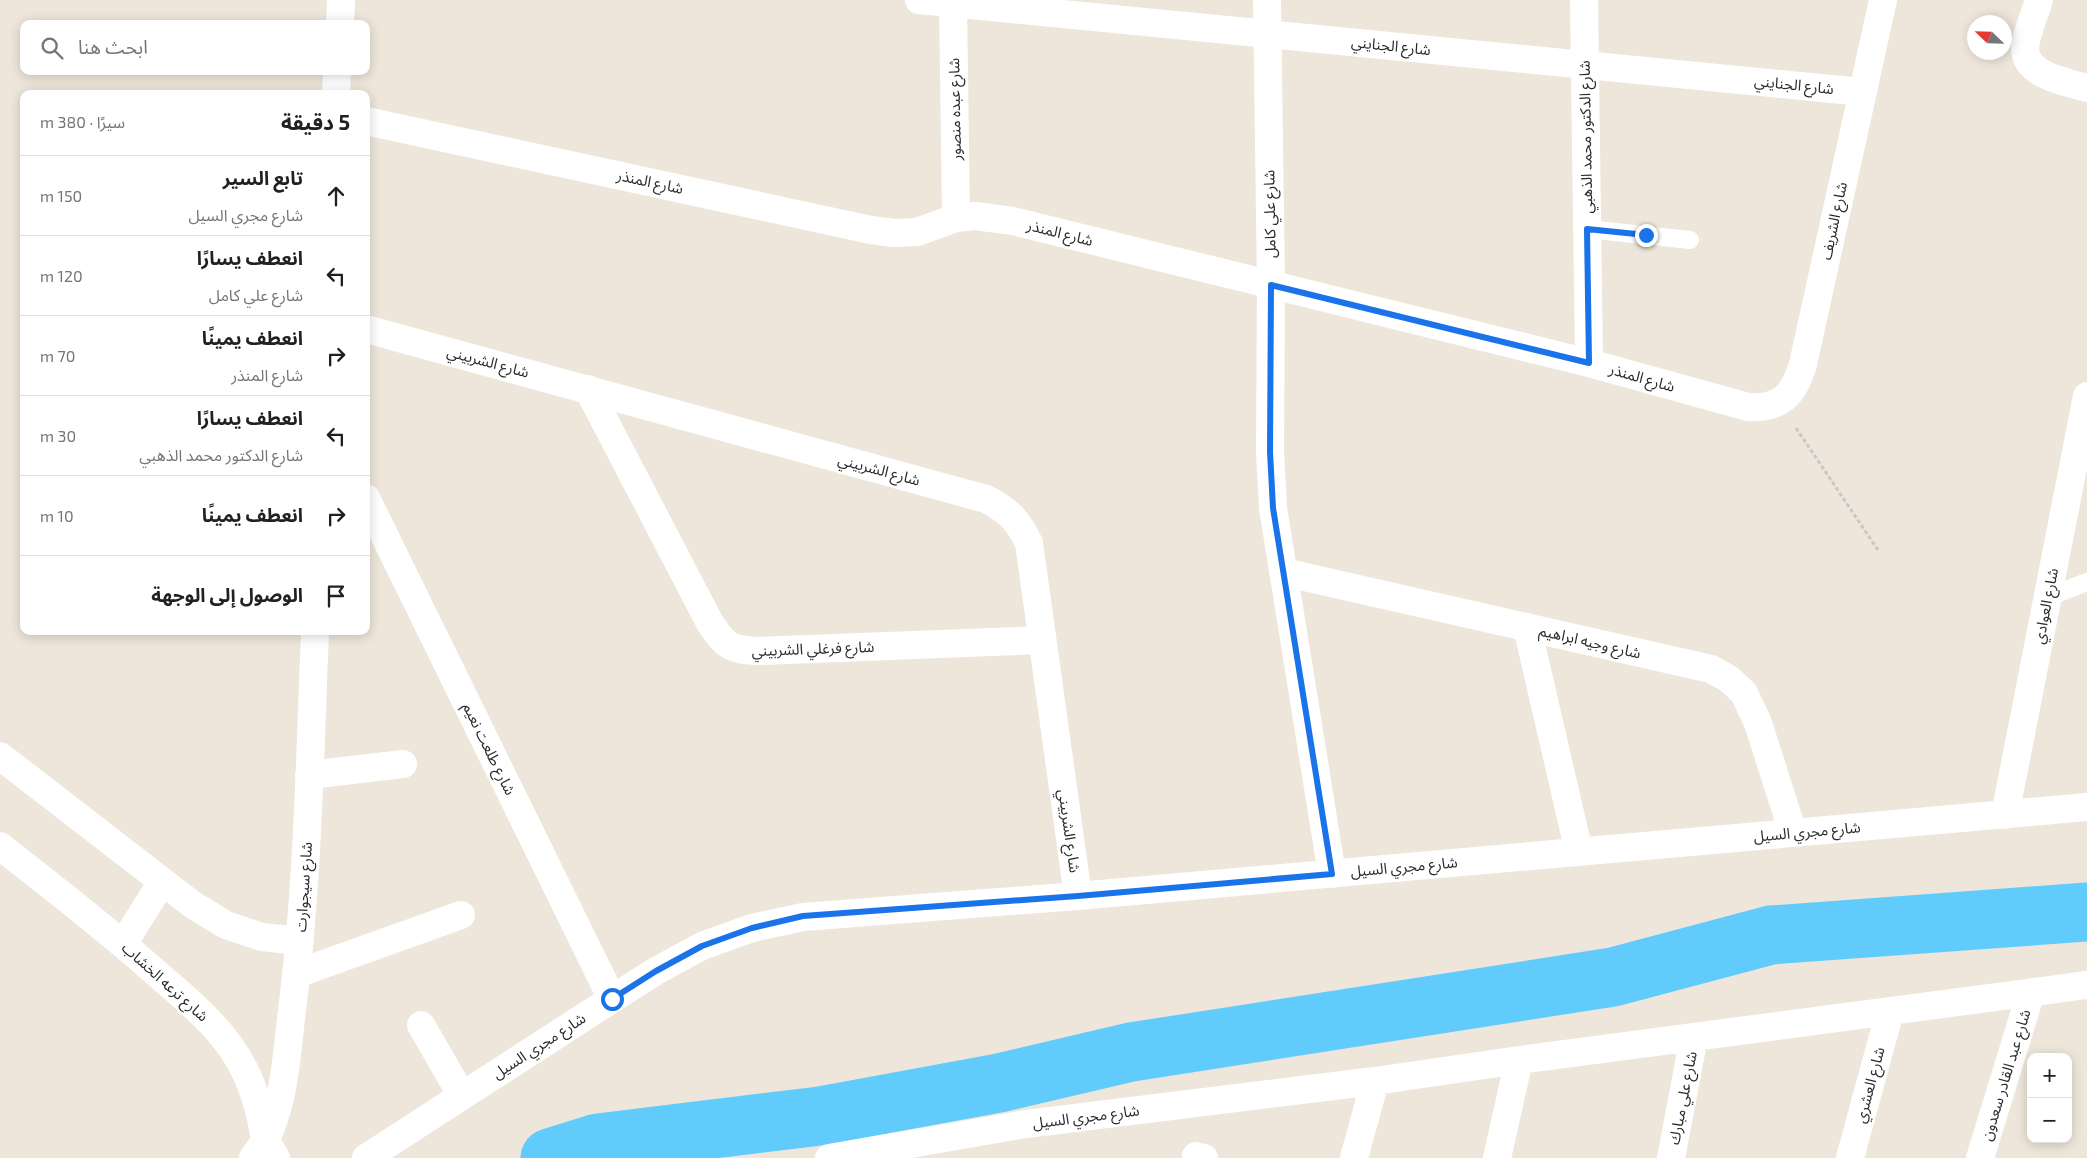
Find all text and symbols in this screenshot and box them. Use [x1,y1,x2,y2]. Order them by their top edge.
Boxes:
north arrow [1967,15,2012,60]
search box [20,20,370,75]
street label: شارع الجنايني [1350,32,1432,62]
icon: search [38,34,66,62]
text: ابحث هنا [78,35,148,58]
street label: شارع عبده منصور [944,57,968,161]
street label: شارع الدكتور محمد الذهبي [1575,60,1599,214]
street label: شارع الجنايني [1753,71,1835,101]
text: 5 دقيقة [281,109,350,134]
text: سيرًا · 380 m [40,112,125,131]
street label: شارع المنذر [614,165,685,201]
text: تابع السير [223,166,303,189]
street label: شارع علي كامل [1259,169,1283,258]
street label: شارع الشريف [1816,180,1854,262]
icon: ahead [322,182,350,210]
text: 150 m [40,186,82,205]
text: شارع مجري السيل [188,205,303,224]
street label: شارع المنذر [1023,215,1095,253]
route end [1635,224,1658,247]
text: انعطف يسارًا [197,246,303,269]
icon: left [322,262,350,290]
text: 120 m [40,266,83,285]
text: شارع علي كامل [209,285,303,304]
text: انعطف يمينًا [202,326,303,349]
street label: شارع الشربيني [444,341,531,385]
icon: right [322,342,350,370]
text: 70 m [40,346,75,365]
street label: شارع المنذر [1605,359,1677,399]
text: شارع المنذر [231,365,303,384]
text: انعطف يسارًا [197,406,303,429]
icon: left [322,422,350,450]
text: 30 m [40,426,76,445]
text: شارع الدكتور محمد الذهبي [139,445,303,464]
street label: شارع الشربيني [835,449,922,493]
icon: right [322,502,350,530]
text: انعطف يمينًا [202,503,303,526]
text: 10 m [40,506,74,525]
street label: شارع العوادي [2029,566,2065,646]
icon: arrive [322,582,350,610]
text: الوصول إلى الوجهة [151,583,303,606]
street label: شارع وجيه ابراهيم [1537,621,1643,665]
street label: شارع فرغلي الشربيني [751,637,875,663]
street label: شارع طلعت نعيم [456,699,520,800]
street label: شارع الشربيني [1051,788,1085,875]
street label: شارع مجري السيل [1753,817,1862,849]
street label: شارع سيجوارت [291,841,319,933]
street label: شارع مجري السيل [1350,852,1459,884]
street label: شارع ترعه الخشاب [116,938,213,1028]
route start [601,988,624,1011]
street label: شارع عبد القادر سعدون [1976,1007,2037,1144]
street label: شارع مجري السيل [488,1008,591,1085]
street label: شارع العشري [1850,1045,1892,1126]
street label: شارع علي مبارك [1664,1049,1704,1147]
map controls [2027,1053,2072,1143]
button: + [2027,1053,2072,1098]
button: − [2027,1098,2072,1143]
street label: شارع مجري السيل [1031,1100,1141,1135]

